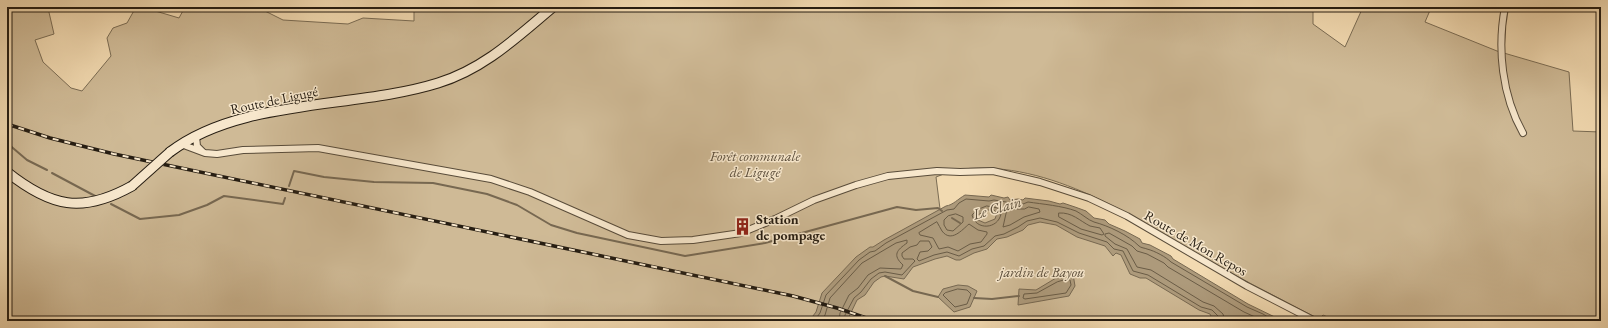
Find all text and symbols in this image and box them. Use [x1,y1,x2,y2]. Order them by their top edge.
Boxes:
street label: Route de Ligugé [229,82,320,118]
park label: Forêt communale de Ligugé [709,147,800,181]
water label: Le Clain [969,192,1023,224]
street label: Route de Mon Repos [1141,206,1251,280]
place label: Station de pompage [756,210,825,244]
building icon: Station de pompage [733,217,753,237]
park label: jardin de Bayou [997,263,1084,281]

